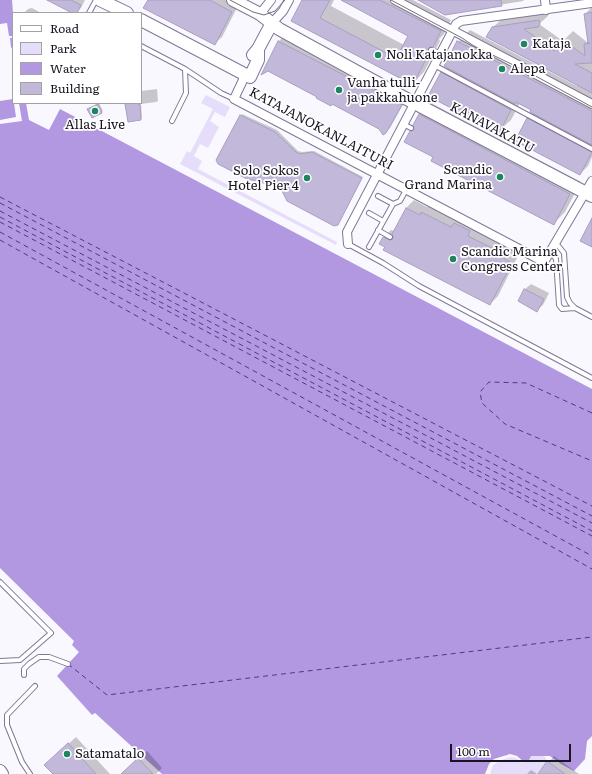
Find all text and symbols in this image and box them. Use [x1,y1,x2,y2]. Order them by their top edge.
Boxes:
legend [12,12,142,104]
text: Road [50,19,79,37]
place label: Kataja [532,36,571,52]
text: Park [50,39,76,57]
marker: Kataja [519,39,529,49]
place label: Noli Katajanokka [386,47,493,63]
marker: Noli Katajanokka [373,50,383,60]
text: Water [50,59,86,77]
place label: Alepa [510,61,545,77]
marker: Alepa [497,64,507,74]
place label: Vanha tulli- ja pakkahuone [347,75,438,106]
text: Building [50,79,99,97]
street label: KATAJANOKANLAITURI [246,84,396,174]
marker: Vanha tulli- ja pakkahuone [334,85,344,95]
street label: KANAVAKATU [447,99,537,157]
marker: Allas Live [90,106,100,116]
place label: Allas Live [65,117,125,133]
place label: Scandic Grand Marina [404,162,492,193]
place label: Solo Sokos Hotel Pier 4 [227,163,299,194]
marker: Scandic Grand Marina [495,172,505,182]
marker: Solo Sokos Hotel Pier 4 [302,173,312,183]
place label: Scandic Marina Congress Center [461,244,562,275]
marker: Scandic Marina Congress Center [448,254,458,264]
scale bar [452,736,573,762]
text: 100 m [457,742,490,760]
place label: Satamatalo [75,746,144,762]
marker: Satamatalo [62,749,72,759]

